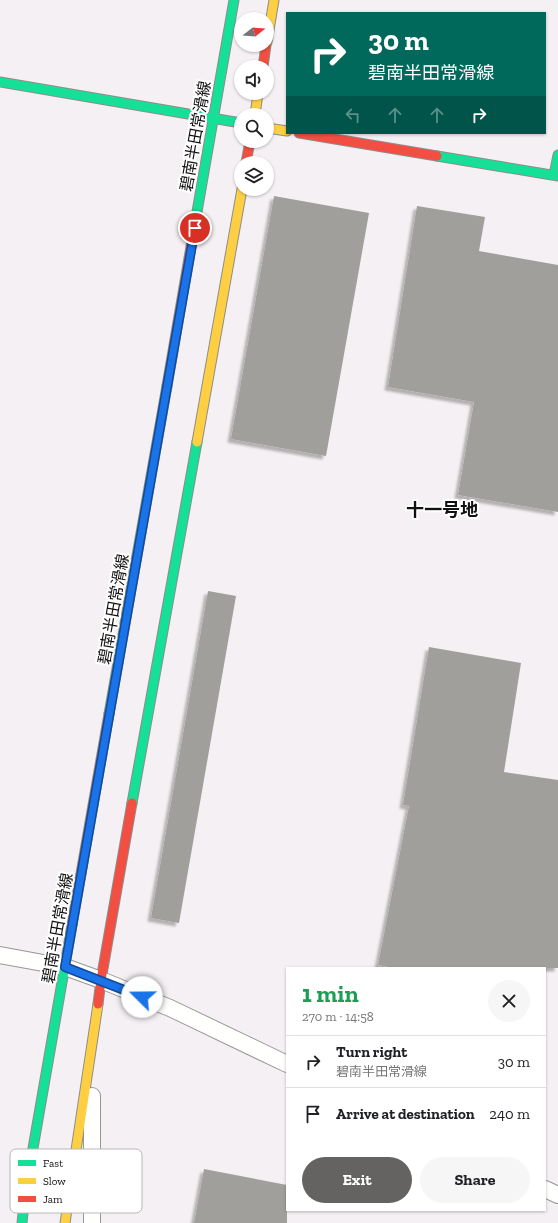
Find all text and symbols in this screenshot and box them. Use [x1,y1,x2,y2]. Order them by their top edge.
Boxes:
north arrow [234,12,274,52]
map controls [234,12,274,196]
text: 30 m [368,24,429,57]
icon: right [302,28,354,80]
button: sound [234,60,274,100]
text: 碧南半田常滑線 [368,62,494,84]
street label: 碧南半田常滑線 [176,79,215,193]
icon: left [342,104,364,126]
icon: ahead [384,104,406,126]
icon: ahead [426,104,448,126]
icon: right [468,104,490,126]
button: search [234,108,274,148]
button: layers [234,156,274,196]
pin [178,211,212,245]
icon: arrive [184,217,206,239]
district label: 十一号地 [406,499,478,521]
street label: 碧南半田常滑線 [94,552,133,666]
street label: 碧南半田常滑線 [38,871,77,985]
position arrow [121,976,163,1018]
text: 1 min [302,979,359,1008]
button: close [488,980,530,1022]
text: 270 m · 14:58 [302,1009,374,1024]
text: Turn right [336,1043,407,1061]
icon: right [302,1051,324,1073]
text: 30 m [498,1053,530,1071]
text: 碧南半田常滑線 [336,1064,427,1079]
icon: arrive [302,1103,324,1125]
text: Arrive at destination [336,1105,475,1123]
text: 240 m [489,1105,530,1123]
legend [10,1149,142,1213]
text: Fast [43,1157,64,1170]
button: Exit [302,1157,412,1203]
button: Share [420,1157,530,1203]
text: Slow [43,1175,66,1188]
text: Jam [43,1193,63,1206]

